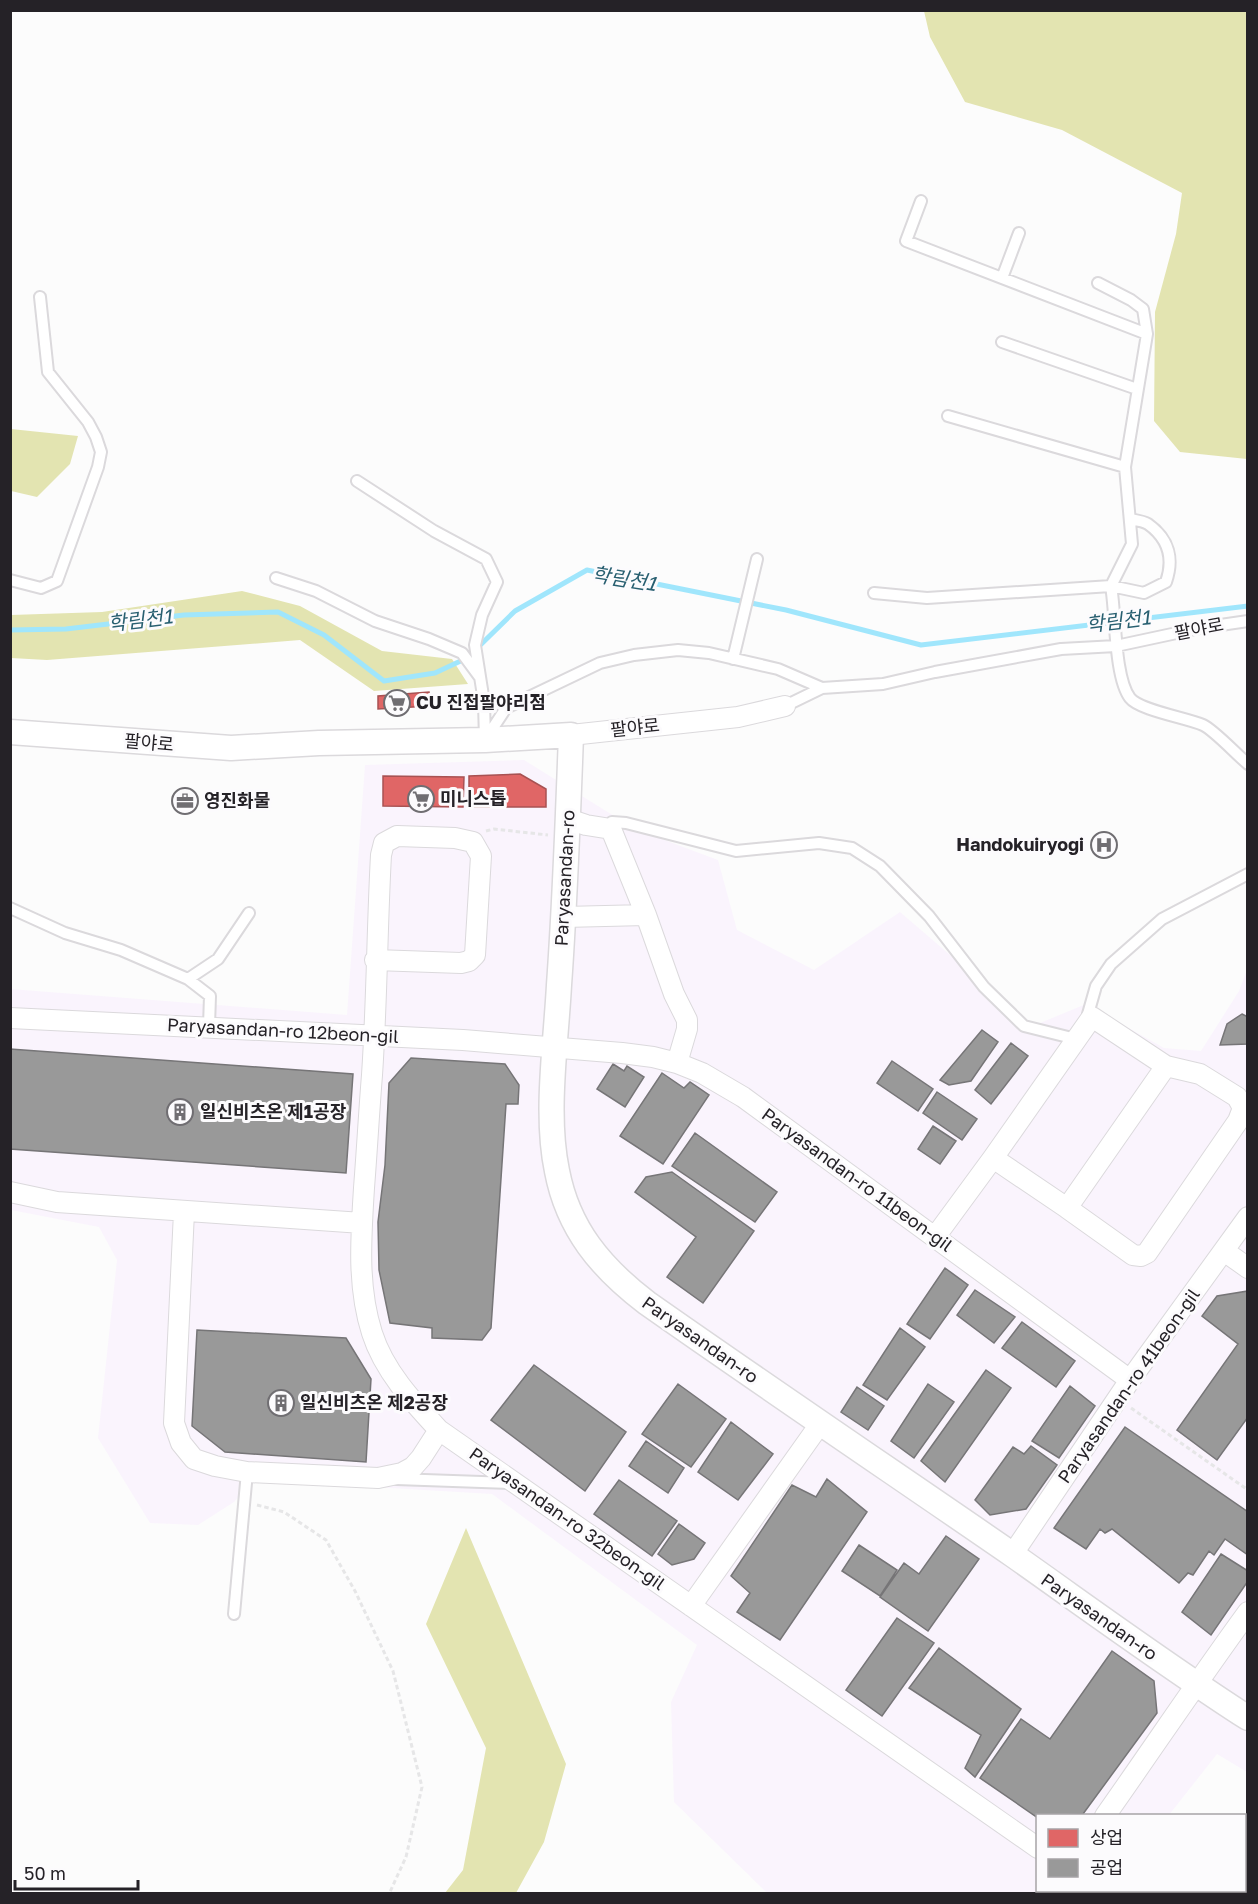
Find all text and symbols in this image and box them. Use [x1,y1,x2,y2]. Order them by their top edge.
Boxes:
water label: 학림천1 [590,561,658,595]
water label: 학림천1 [106,603,174,635]
water label: 학림천1 [1084,604,1152,636]
street label: 팔야로 [1172,612,1225,644]
supermarket icon: CU 진접팔야리점 [382,688,412,718]
place label: CU 진접팔야리점 [416,691,546,713]
street label: 팔야로 [609,713,661,741]
street label: 팔야로 [123,729,175,755]
supermarket icon: 미니스톱 [406,784,436,814]
office icon: 영진화물 [170,786,200,816]
place label: 미니스톱 [440,787,506,809]
place label: 영진화물 [204,789,270,811]
street label: Paryasandan-ro [549,809,579,947]
hospital icon: Handokuiryogi [1089,830,1119,860]
place label: Handokuiryogi [956,833,1084,855]
street label: Paryasandan-ro 12beon-gil [167,1013,400,1047]
building icon: 일신비츠온 제1공장 [165,1097,195,1127]
place label: 일신비츠온 제1공장 [200,1100,347,1122]
street label: Paryasandan-ro 11beon-gil [758,1103,957,1256]
street label: Paryasandan-ro 41beon-gil [1052,1284,1204,1487]
street label: Paryasandan-ro [638,1291,763,1387]
building icon: 일신비츠온 제2공장 [266,1388,296,1418]
place label: 일신비츠온 제2공장 [300,1391,448,1413]
street label: Paryasandan-ro 32beon-gil [465,1442,670,1594]
street label: Paryasandan-ro [1037,1568,1162,1664]
legend [1036,1814,1246,1892]
text: 상업 [1090,1826,1123,1848]
scale bar [15,1853,138,1891]
text: 공업 [1090,1856,1123,1878]
text: 50 m [24,1862,66,1884]

